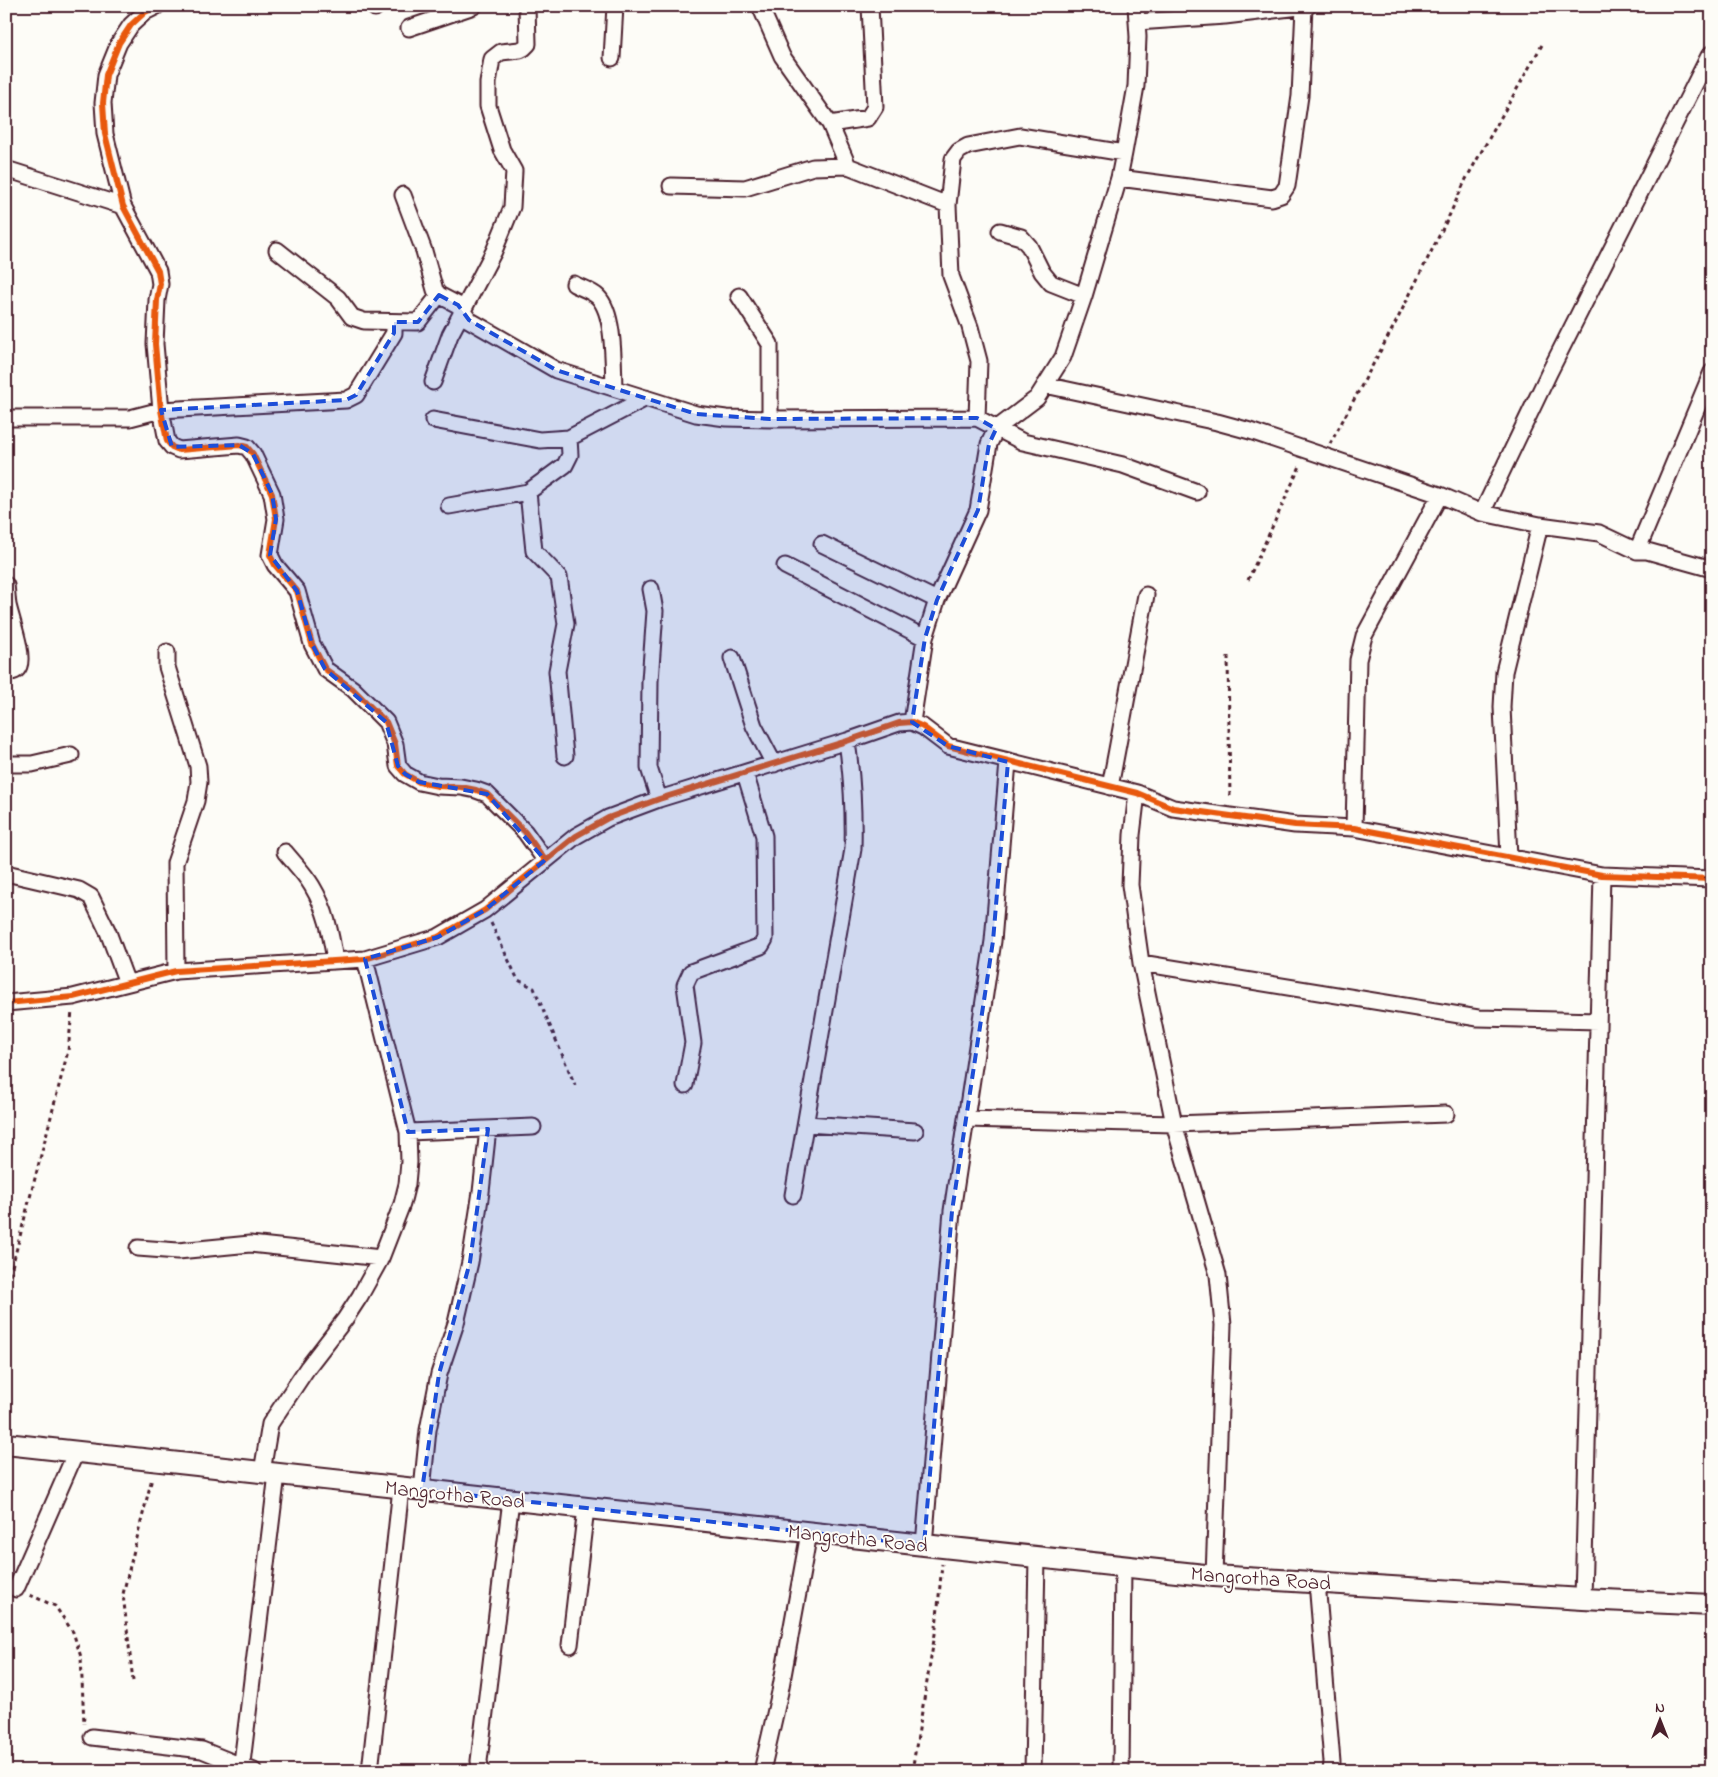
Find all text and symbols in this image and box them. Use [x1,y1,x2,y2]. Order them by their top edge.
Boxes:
street label: Mangrotha Road [383,1474,526,1520]
street label: Mangrotha Road [786,1518,929,1564]
street label: Mangrotha Road [1190,1560,1332,1602]
north arrow [1636,1694,1686,1744]
text: N [1655,1698,1665,1719]

